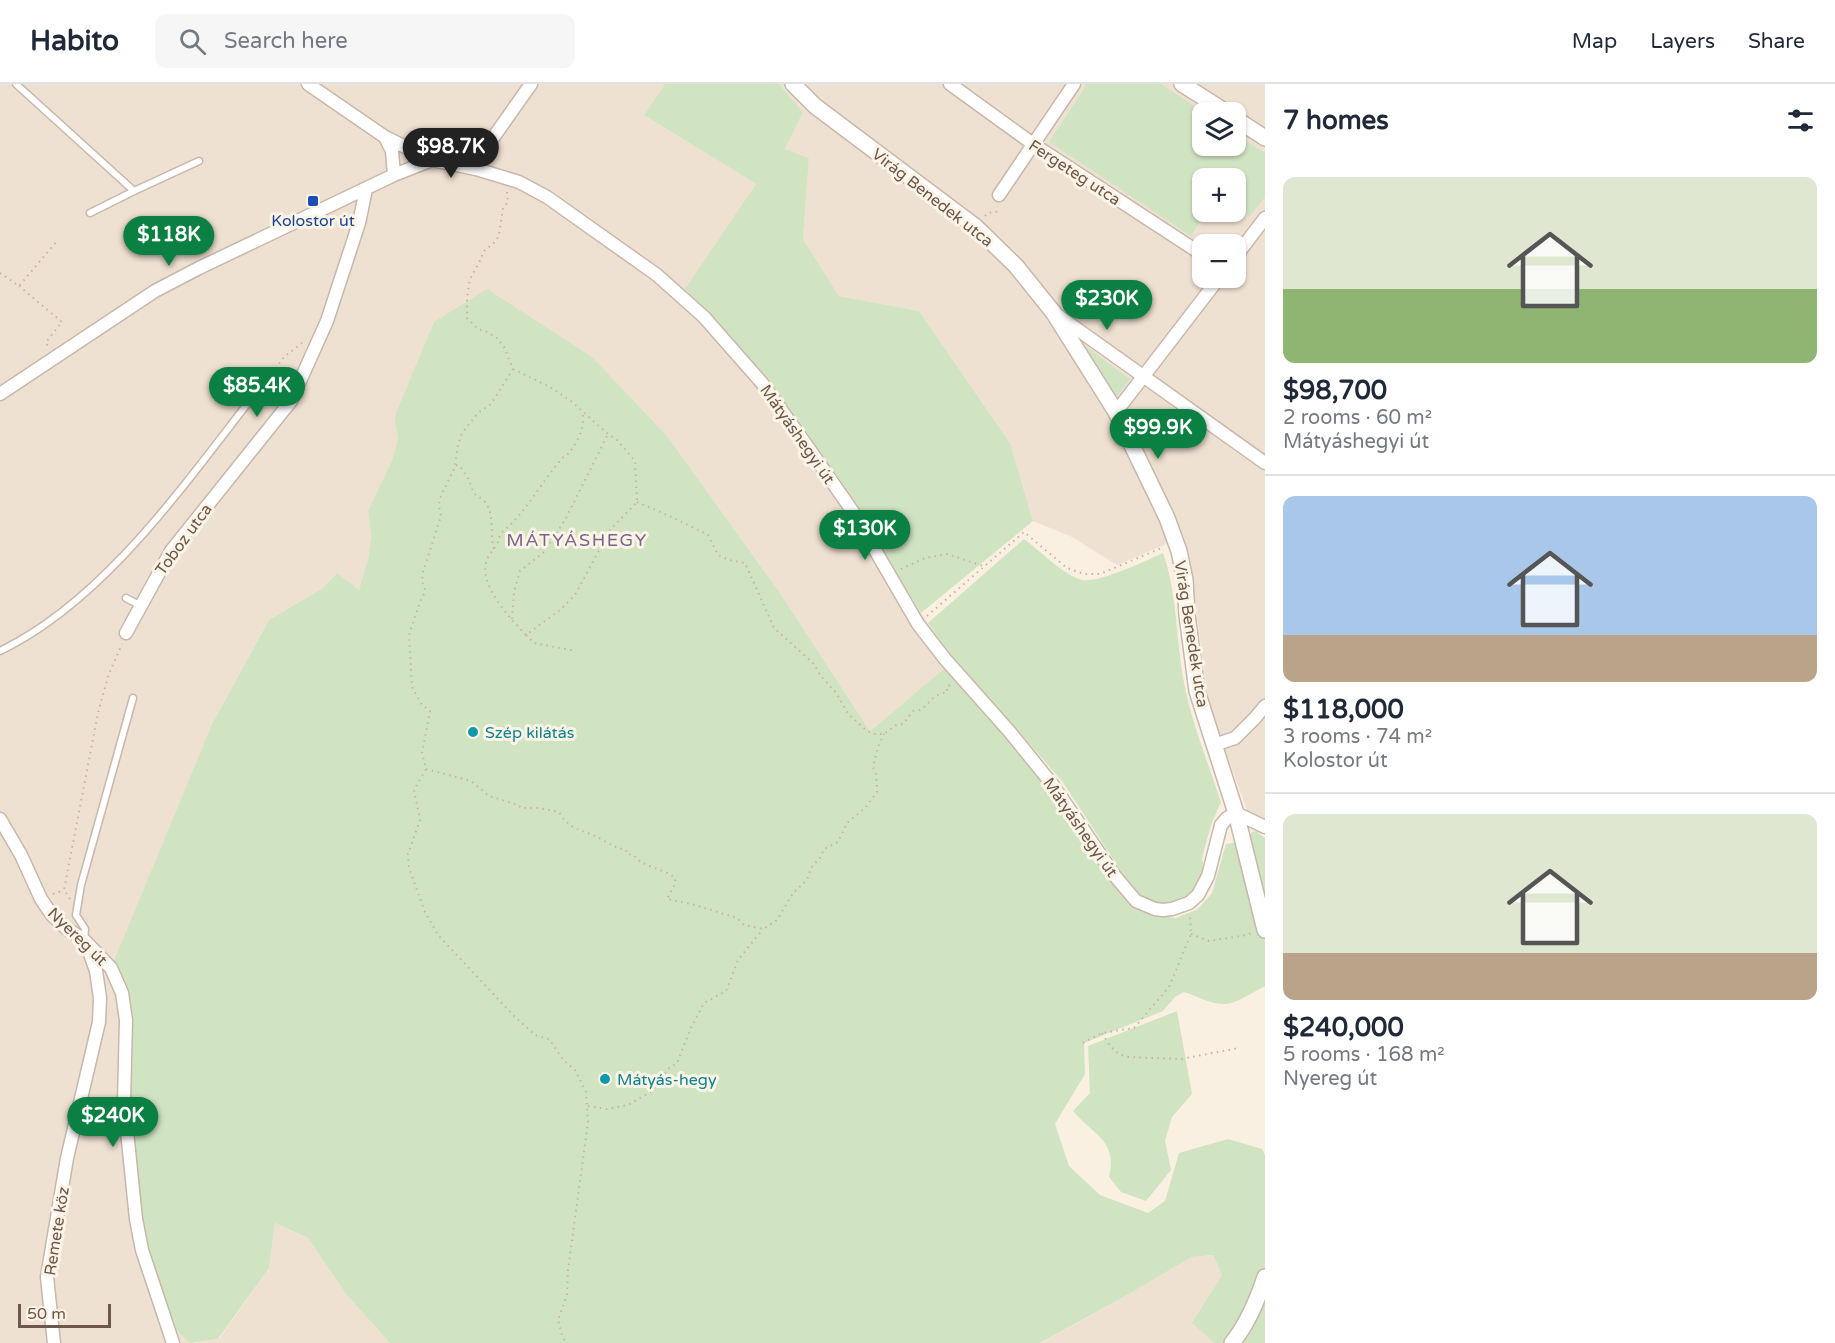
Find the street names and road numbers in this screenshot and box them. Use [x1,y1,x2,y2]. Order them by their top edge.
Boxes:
street label: Fergeteg utca [1025,136,1124,210]
street label: Virág Benedek utca [868,144,997,251]
street label: Mátyáshegyi út [755,381,839,488]
street label: Toboz utca [151,500,216,579]
street label: Virág Benedek utca [1170,559,1213,709]
street label: Mátyáshegyi út [1038,774,1122,881]
street label: Nyereg út [43,903,111,970]
street label: Remete köz [40,1185,74,1277]

